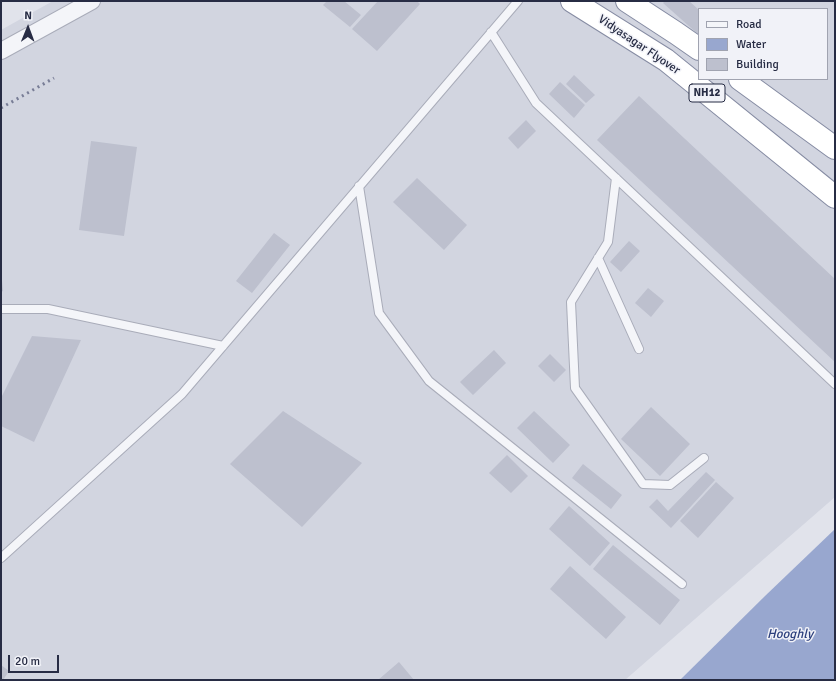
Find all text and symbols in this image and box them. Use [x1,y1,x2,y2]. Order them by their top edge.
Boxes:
north arrow [8,8,48,48]
legend [698,8,828,80]
text: N [24,9,32,22]
street label: Vidyasagar Flyover [595,12,683,78]
text: Road [736,17,762,32]
text: Water [736,37,766,52]
text: Building [736,57,779,72]
road number: NH12 [689,84,725,102]
water label: Hooghly [767,627,813,643]
scale bar [10,647,61,673]
text: 20 m [15,654,40,669]

